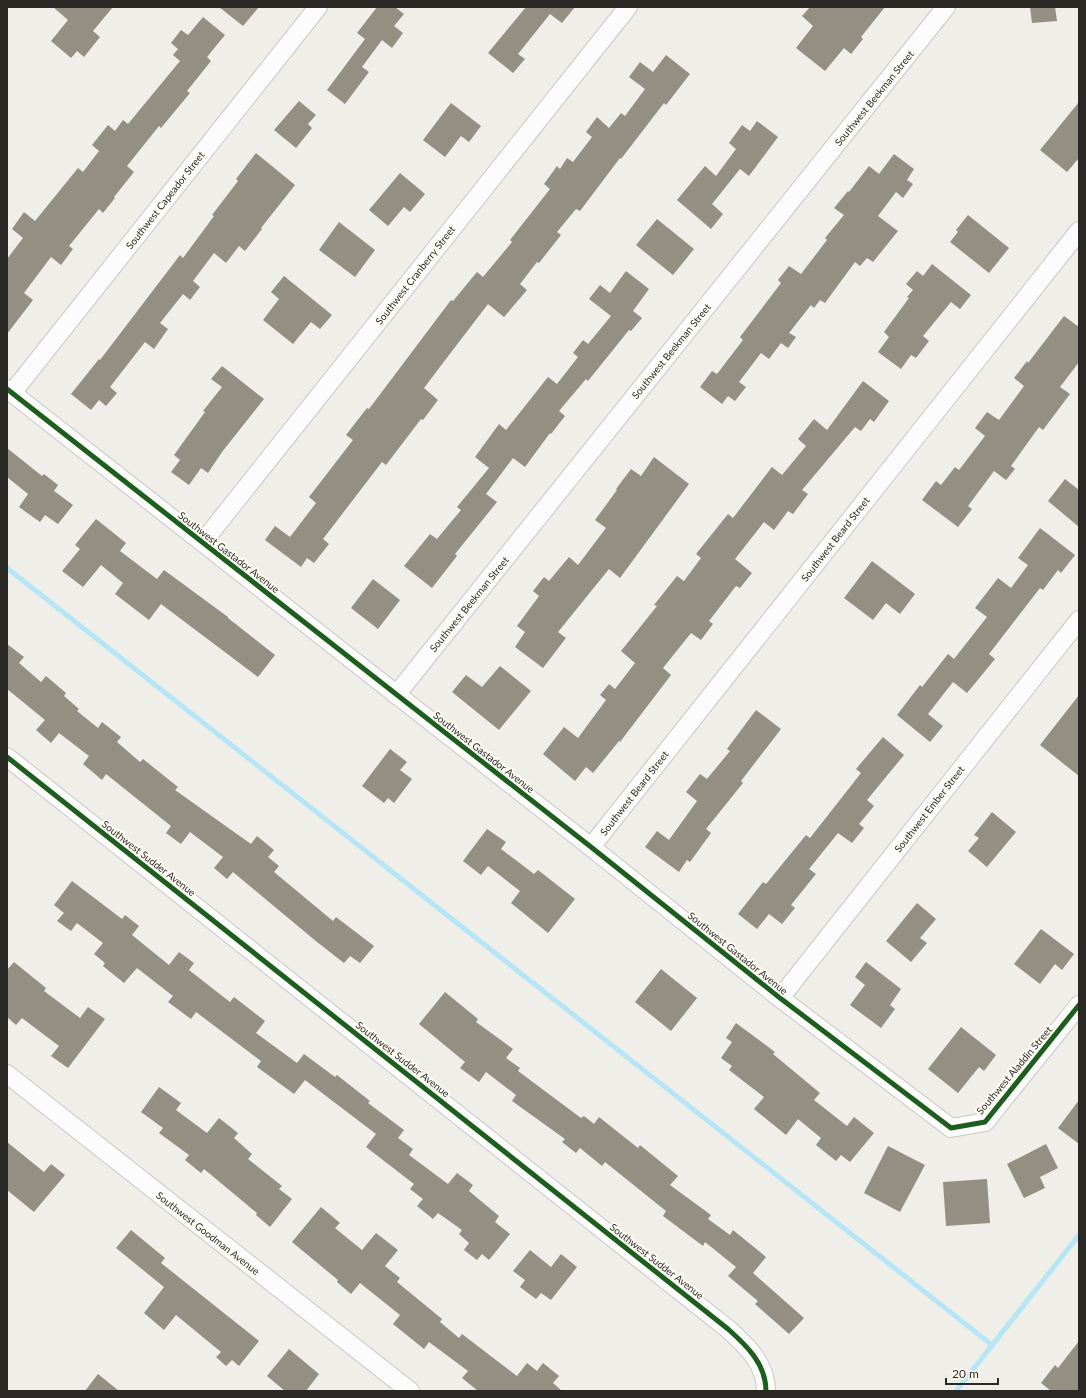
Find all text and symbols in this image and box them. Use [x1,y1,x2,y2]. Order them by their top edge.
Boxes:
street label: Southwest Beekman Street [832,48,916,148]
street label: Southwest Capeador Street [123,149,207,251]
street label: Southwest Cranberry Street [373,223,458,327]
street label: Southwest Beekman Street [629,301,713,401]
street label: Southwest Beard Street [798,494,872,584]
street label: Southwest Gastador Avenue [176,509,282,595]
street label: Southwest Beekman Street [427,554,511,654]
street label: Southwest Gastador Avenue [431,709,537,795]
street label: Southwest Beard Street [597,748,671,838]
street label: Southwest Ember Street [892,763,967,855]
street label: Southwest Sudder Avenue [100,818,198,898]
street label: Southwest Gastador Avenue [686,909,790,997]
street label: Southwest Sudder Avenue [354,1019,452,1099]
street label: Southwest Aladdin Street [974,1023,1055,1116]
street label: Southwest Goodman Avenue [154,1189,262,1277]
street label: Southwest Sudder Avenue [608,1221,706,1301]
scale bar [946,1360,998,1386]
text: 20 m [952,1366,979,1381]

